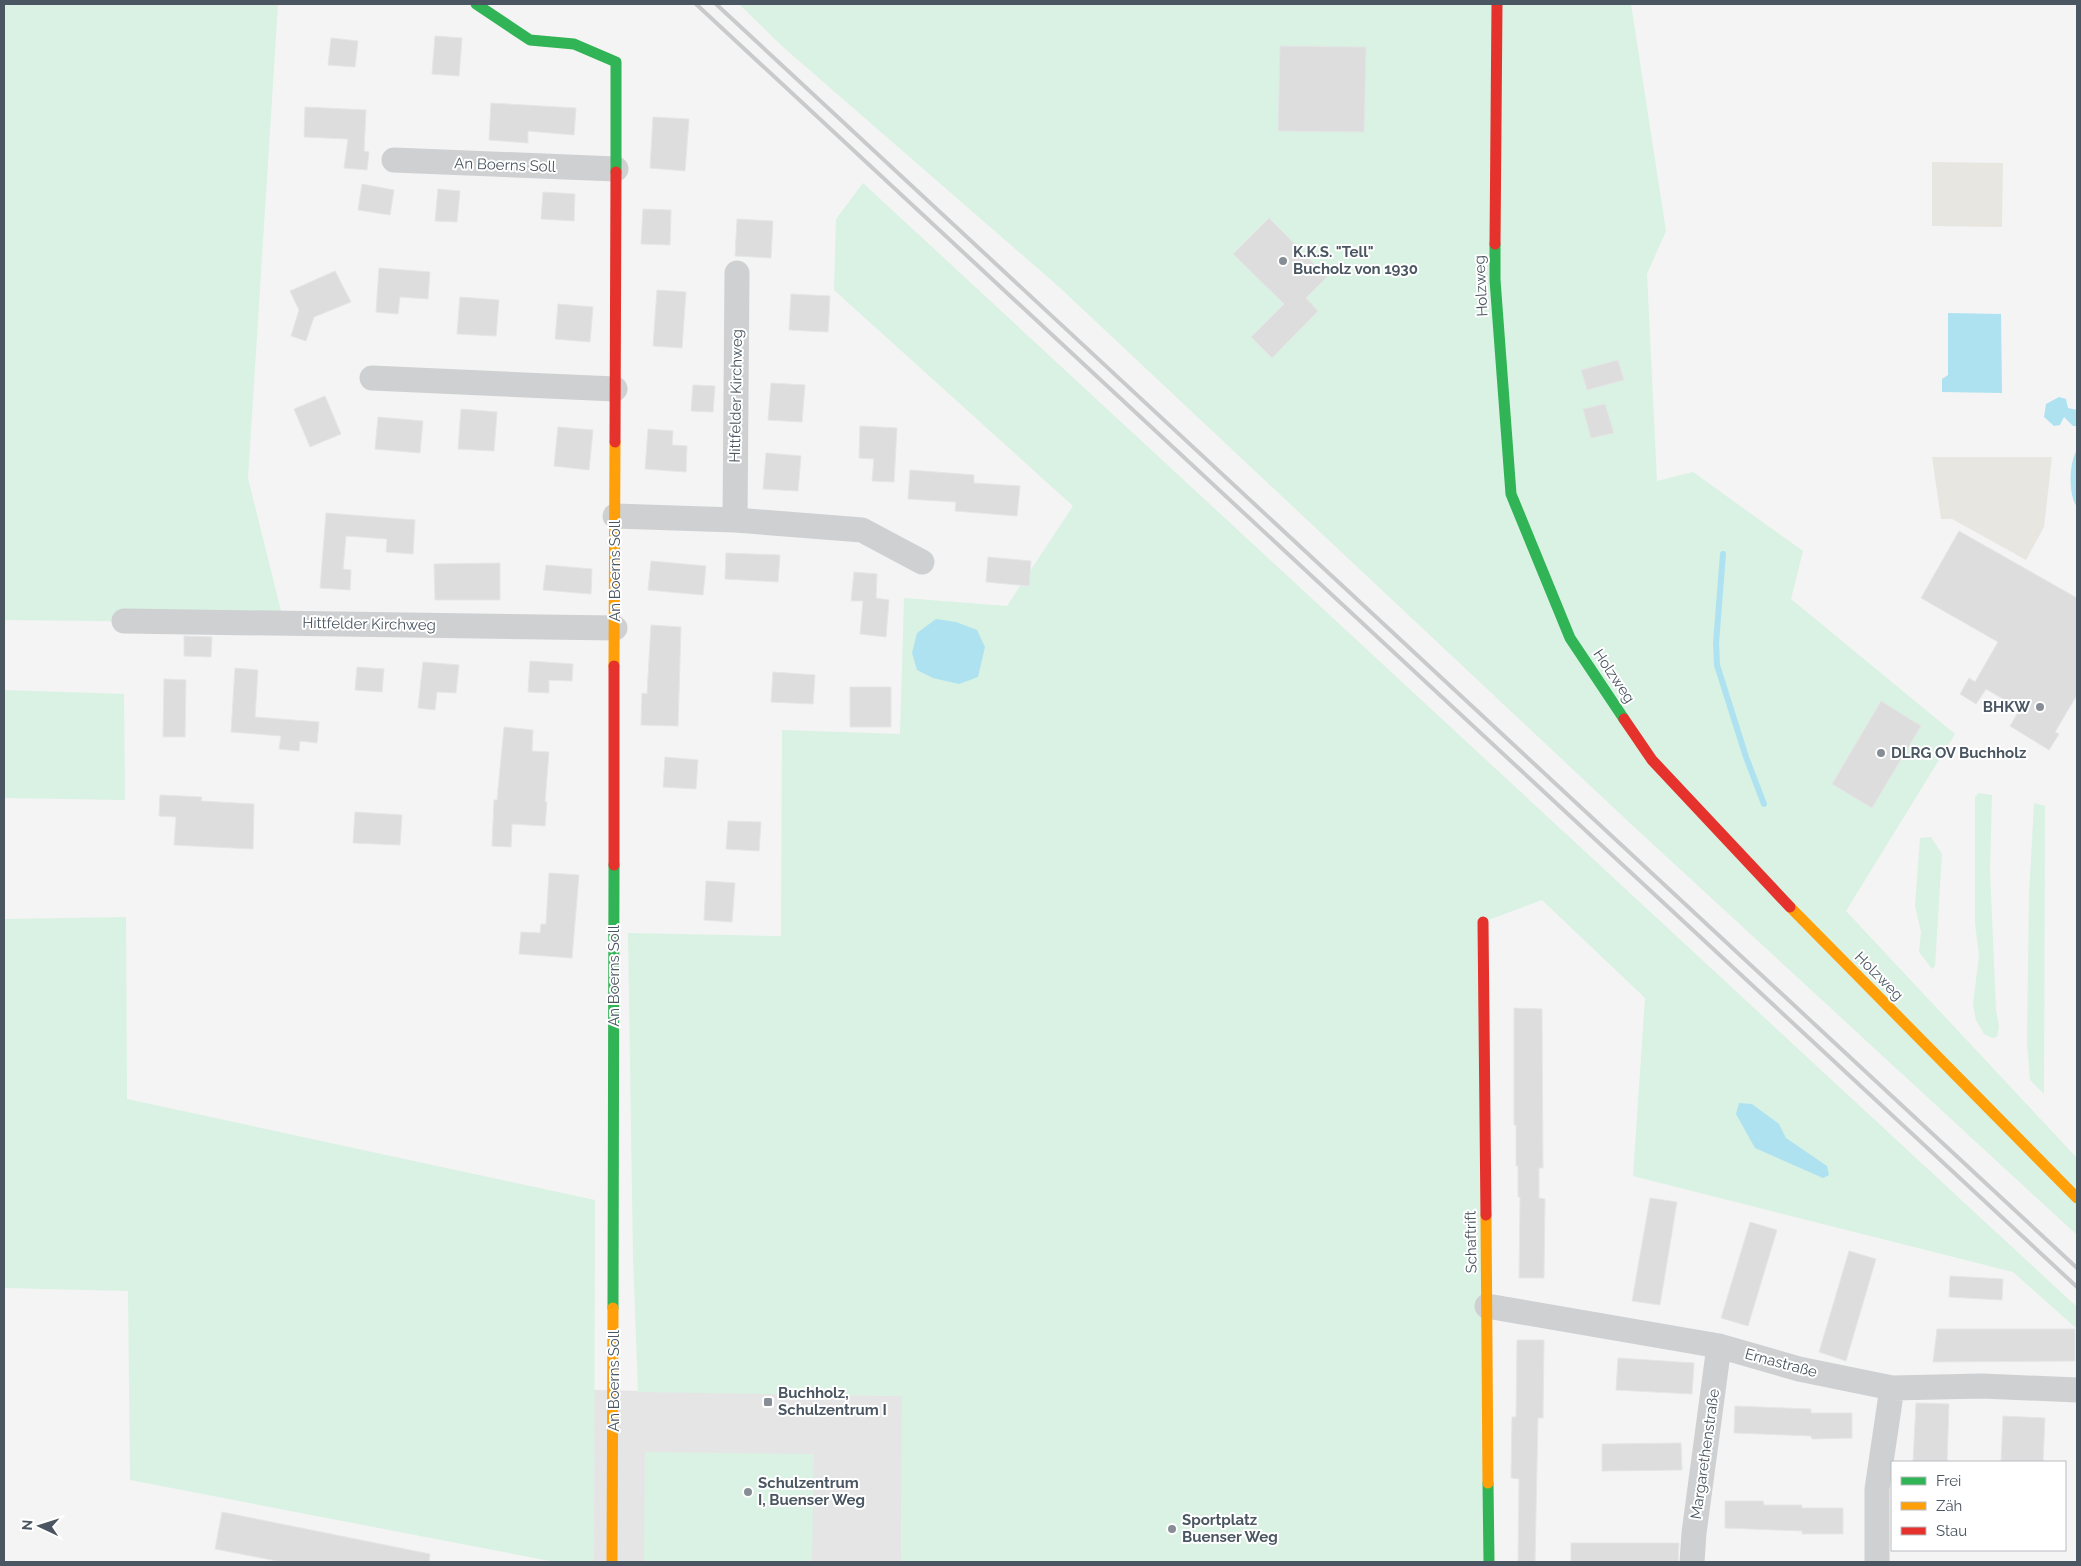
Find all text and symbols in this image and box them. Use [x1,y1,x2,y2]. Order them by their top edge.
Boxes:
street label: An Boerns Soll [454,154,557,176]
place label: K.K.S. "Tell" Bucholz von 1930 [1293,243,1418,278]
marker: K.K.S. "Tell" Bucholz von 1930 [1277,255,1289,267]
street label: Holzweg [1470,255,1492,317]
street label: Hittfelder Kirchweg [726,329,746,463]
street label: An Boerns Soll [606,519,624,622]
street label: Hittfelder Kirchweg [302,614,436,634]
street label: Holzweg [1589,646,1639,706]
place label: BHKW [1983,698,2030,716]
marker: BHKW [2034,701,2046,713]
place label: DLRG OV Buchholz [1891,744,2026,762]
marker: DLRG OV Buchholz [1875,747,1887,759]
street label: An Boerns Soll [605,924,623,1027]
street label: Holzweg [1851,948,1907,1004]
street label: Schaftrift [1461,1211,1481,1273]
street label: An Boerns Soll [605,1329,623,1432]
street label: Ernastraße [1743,1345,1819,1381]
place label: Buchholz, Schulzentrum I [778,1384,887,1419]
street label: Margarethenstraße [1687,1387,1723,1520]
marker: Buchholz, Schulzentrum I [762,1396,774,1408]
legend [1891,1461,2066,1551]
text: Frei [1936,1472,1961,1490]
place label: Schulzentrum I, Buenser Weg [758,1474,865,1509]
marker: Schulzentrum I, Buenser Weg [742,1486,754,1498]
text: Zäh [1936,1497,1962,1515]
north arrow [15,1501,65,1551]
place label: Sportplatz Buenser Weg [1182,1511,1278,1546]
text: N [19,1519,35,1531]
text: Stau [1936,1522,1967,1540]
marker: Sportplatz Buenser Weg [1166,1523,1178,1535]

